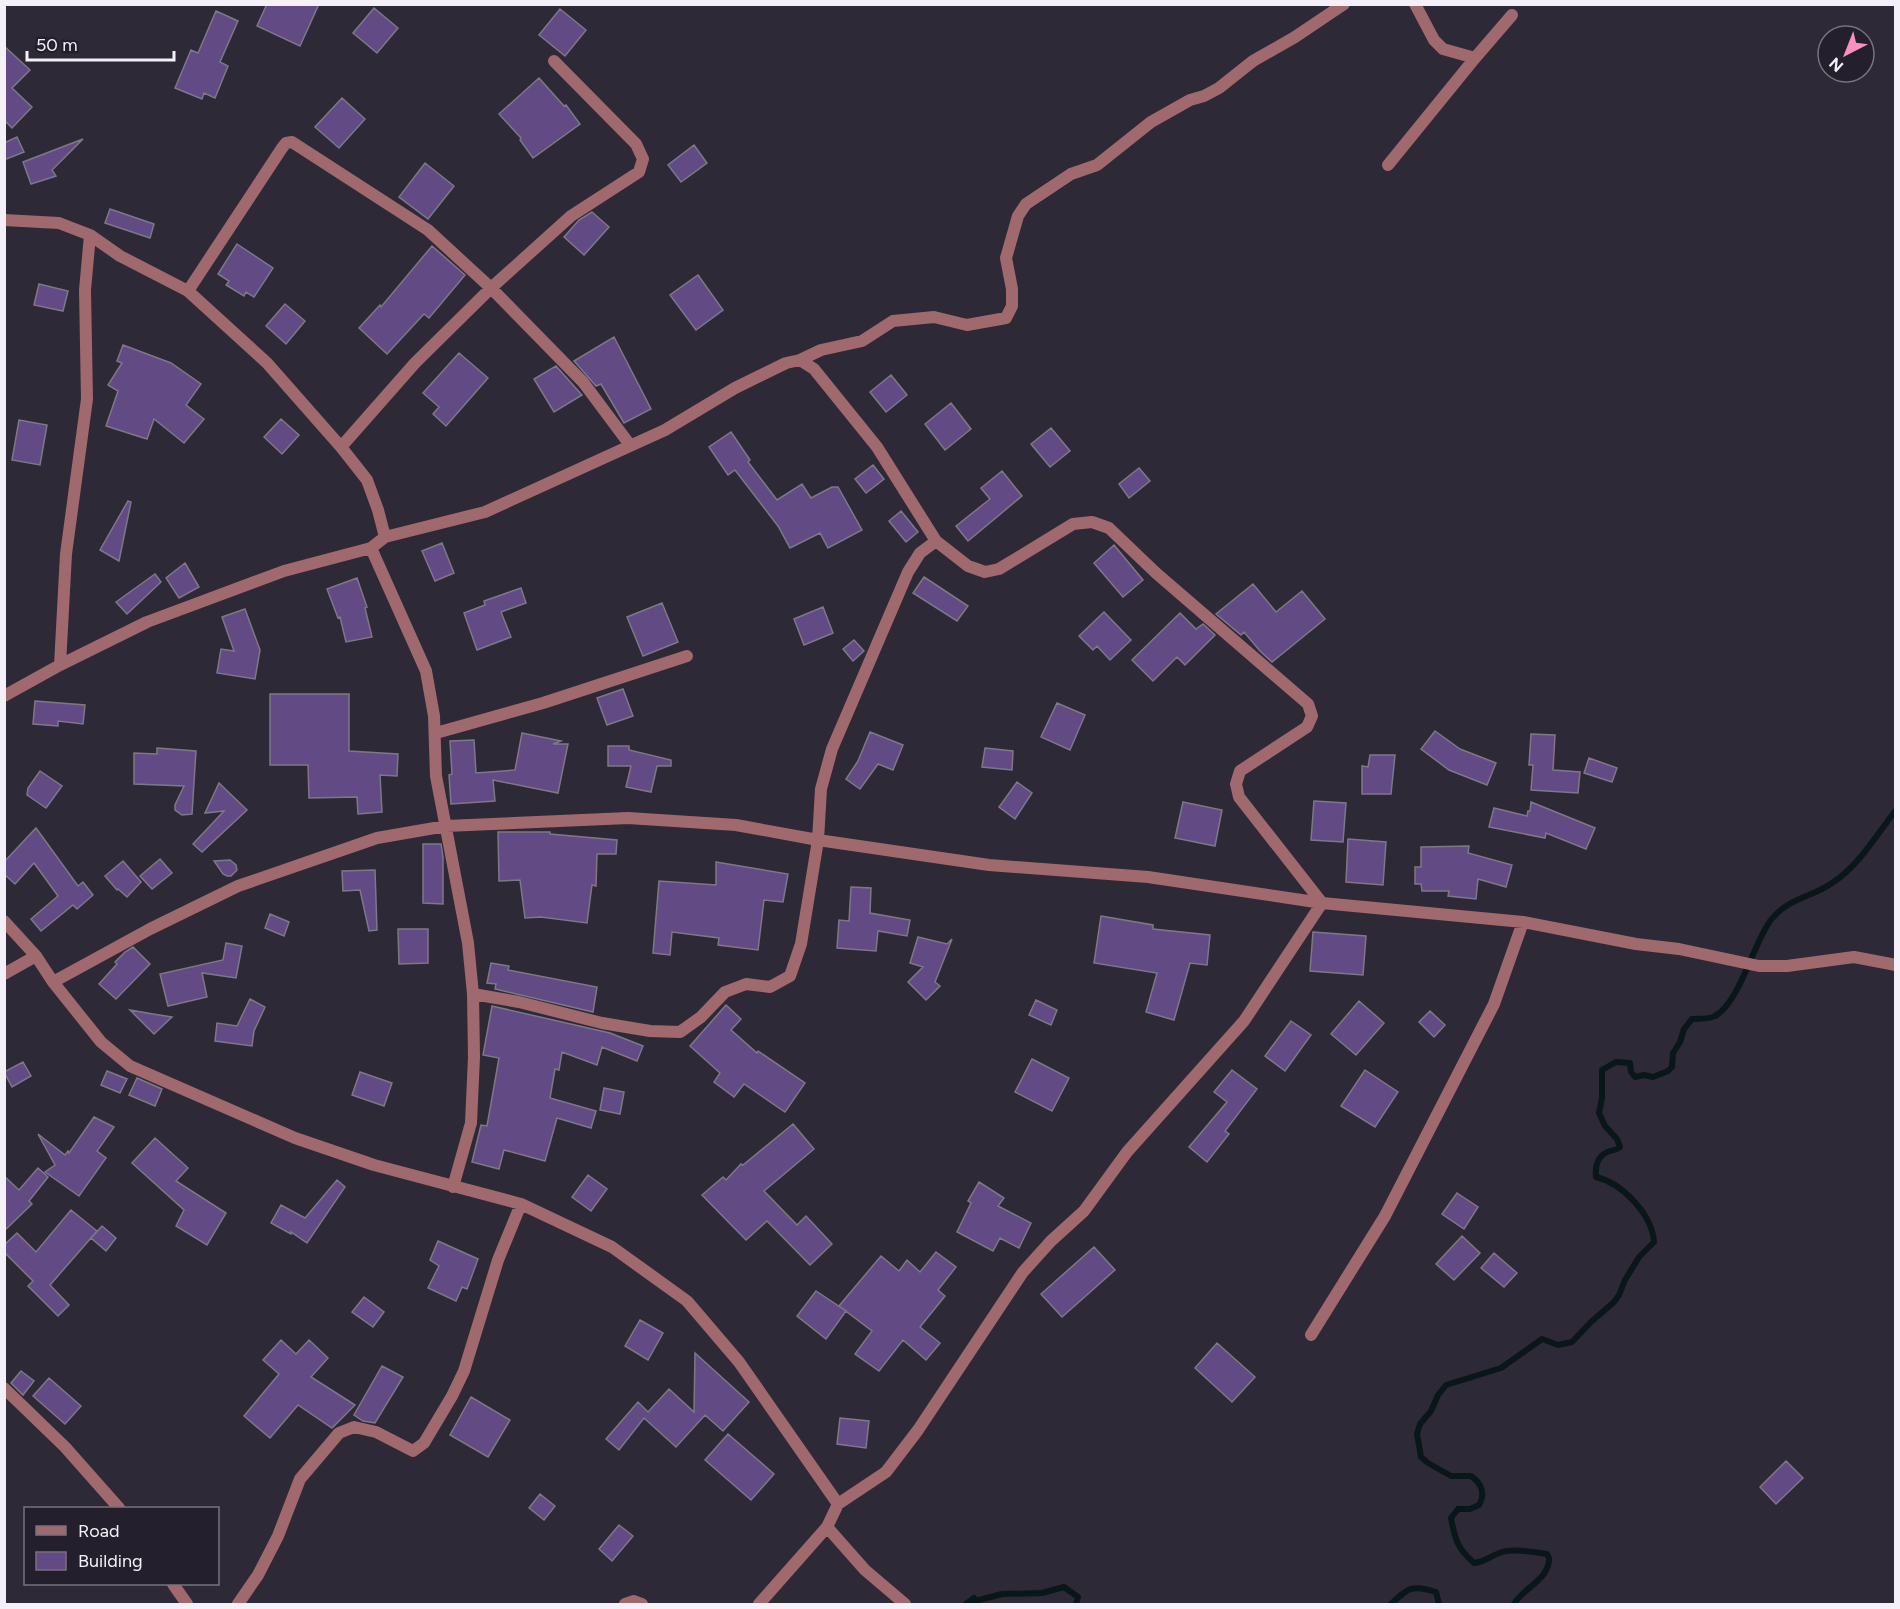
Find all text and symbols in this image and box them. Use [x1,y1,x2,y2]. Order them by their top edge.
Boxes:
scale bar [27,24,174,62]
north arrow [1816,24,1876,84]
text: 50 m [36,34,78,56]
text: N [1825,54,1847,76]
legend [24,1507,219,1585]
text: Road [78,1520,119,1542]
text: Building [78,1550,143,1572]

